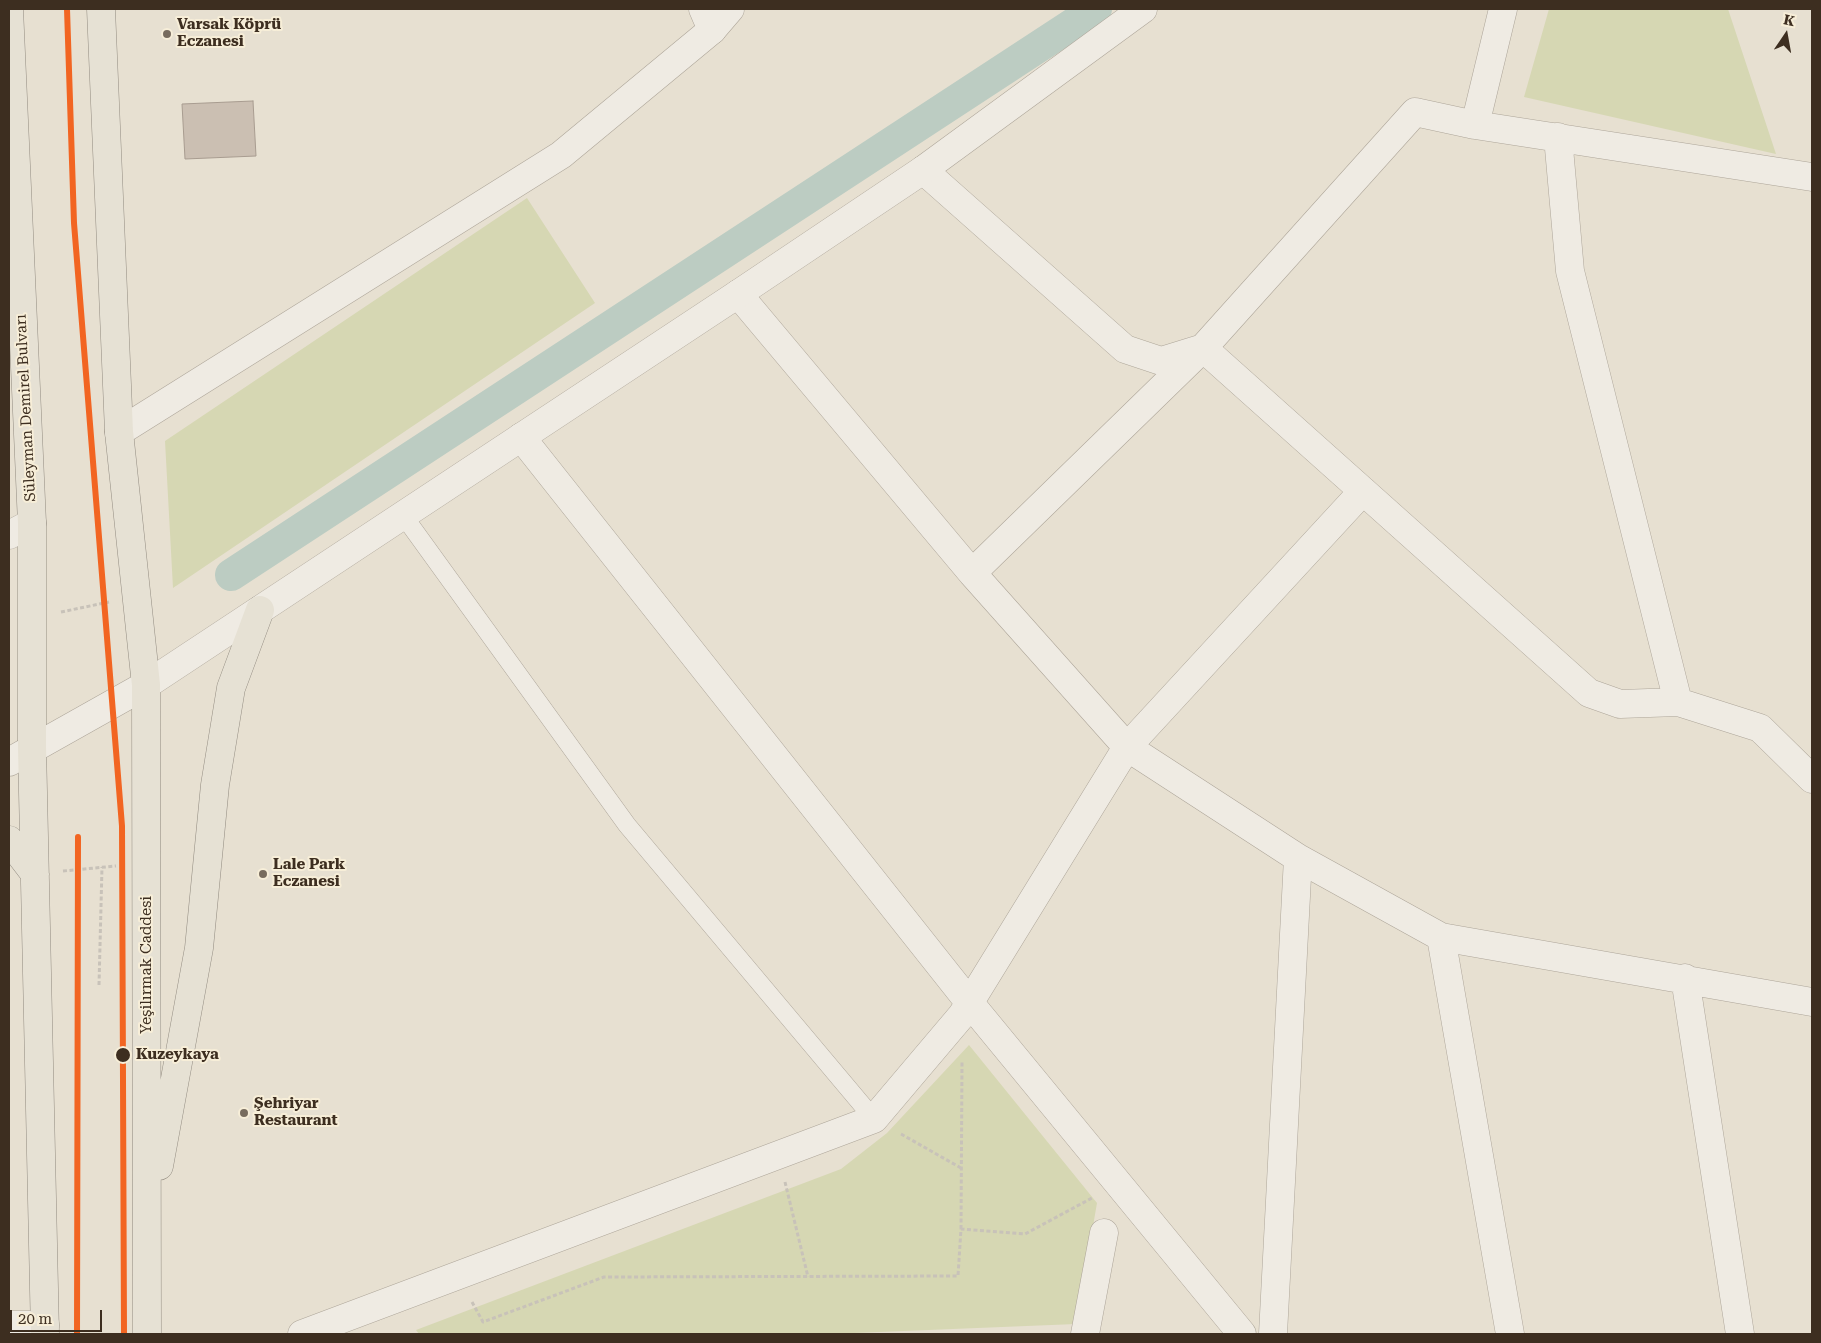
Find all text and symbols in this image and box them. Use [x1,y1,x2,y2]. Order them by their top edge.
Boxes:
north arrow [1761,10,1811,60]
text: K [1782,11,1796,29]
place label: Varsak Köprü Eczanesi [177,16,281,51]
marker: Varsak Köprü Eczanesi [161,28,173,40]
street label: Süleyman Demirel Bulvarı [12,314,40,502]
place label: Lale Park Eczanesi [273,856,345,891]
marker: Lale Park Eczanesi [257,868,269,880]
street label: Yeşilırmak Caddesi [138,896,156,1034]
marker: Kuzeykaya [114,1046,132,1064]
place label: Kuzeykaya [136,1046,219,1064]
place label: Şehriyar Restaurant [254,1095,338,1130]
marker: Şehriyar Restaurant [238,1107,250,1119]
scale bar [12,1300,105,1332]
text: 20 m [18,1310,52,1328]

